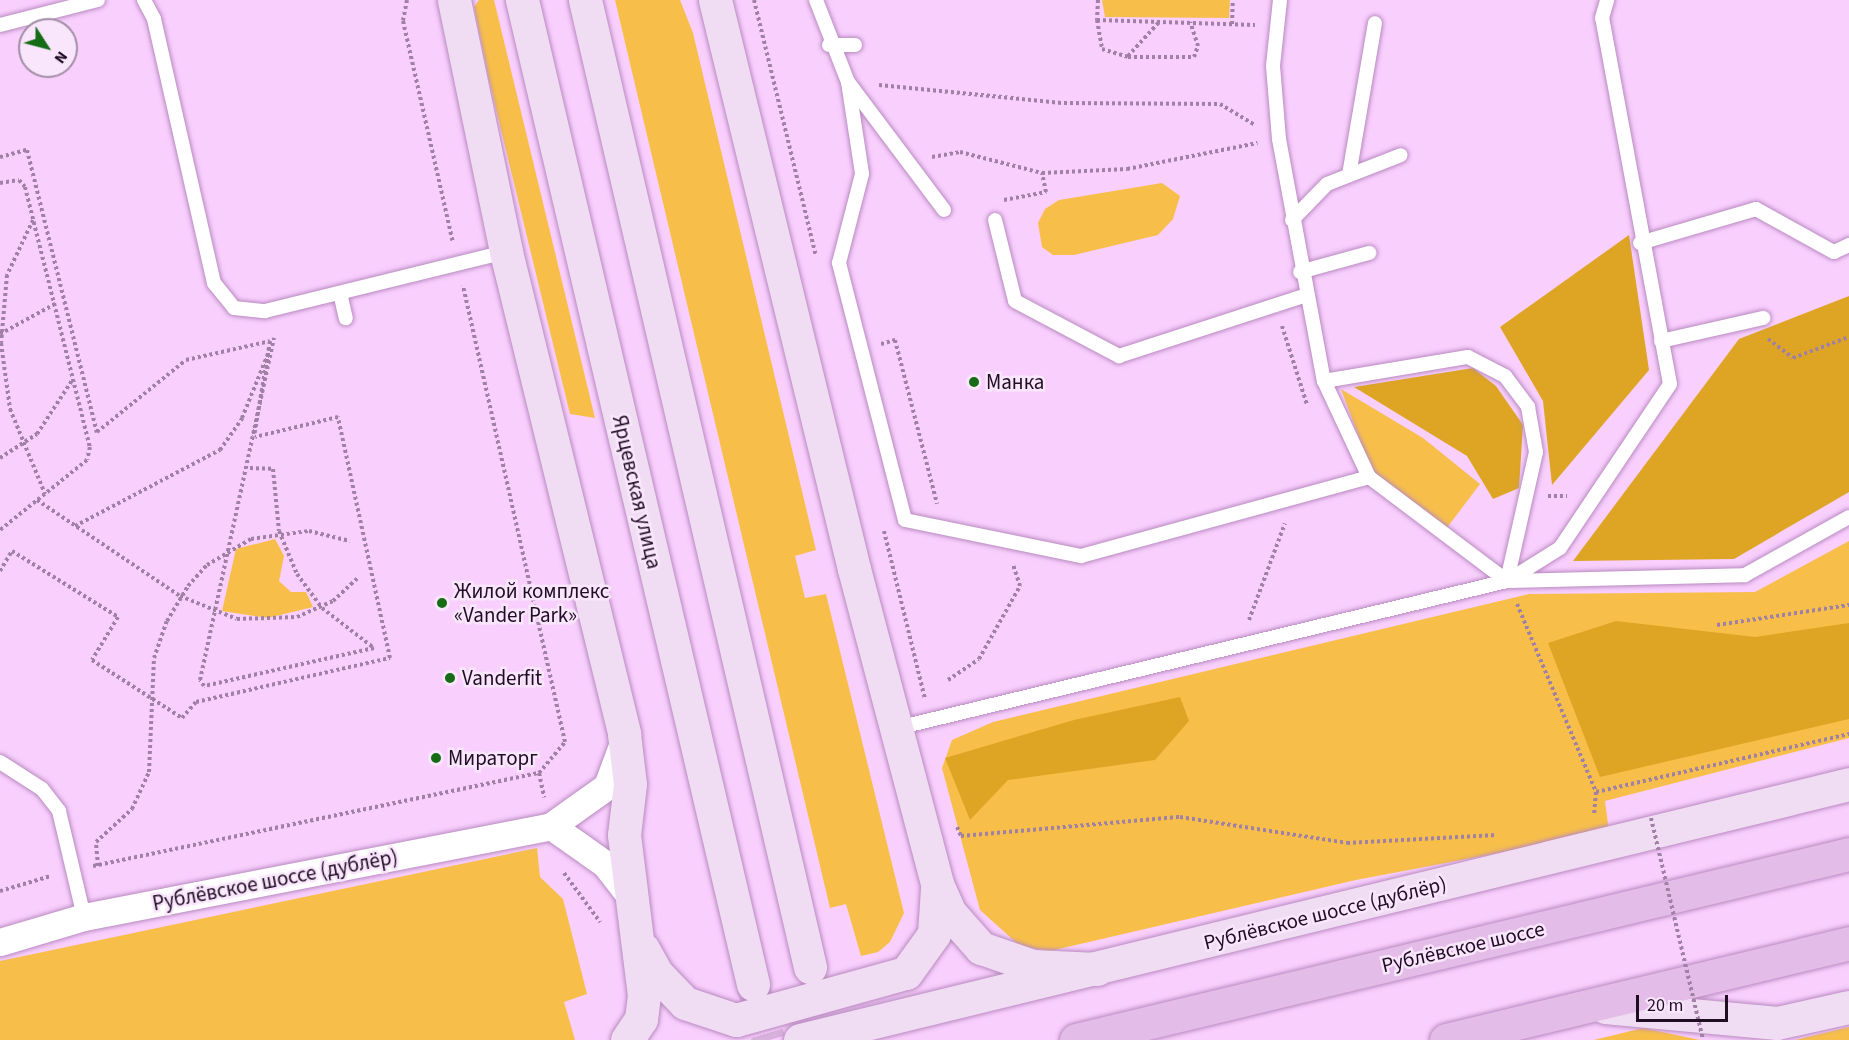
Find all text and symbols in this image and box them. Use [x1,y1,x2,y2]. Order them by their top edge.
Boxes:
north arrow [18,18,78,78]
text: N [49,47,73,68]
place label: Манка [986,369,1044,395]
marker: Манка [967,375,981,389]
street label: Ярцевская улица [607,413,667,571]
place label: Жилой комплекс «Vander Park» [454,578,609,628]
marker: Жилой комплекс «Vander Park» [435,596,449,610]
place label: Vanderfit [462,665,542,691]
marker: Vanderfit [443,671,457,685]
place label: Мираторг [448,745,538,771]
marker: Мираторг [429,751,443,765]
street label: Рублёвское шоссе (дублёр) [150,844,400,916]
street label: Рублёвское шоссе (дублёр) [1201,871,1449,955]
street label: Рублёвское шоссе [1379,916,1547,978]
scale bar [1639,983,1730,1021]
text: 20 m [1647,993,1683,1018]

